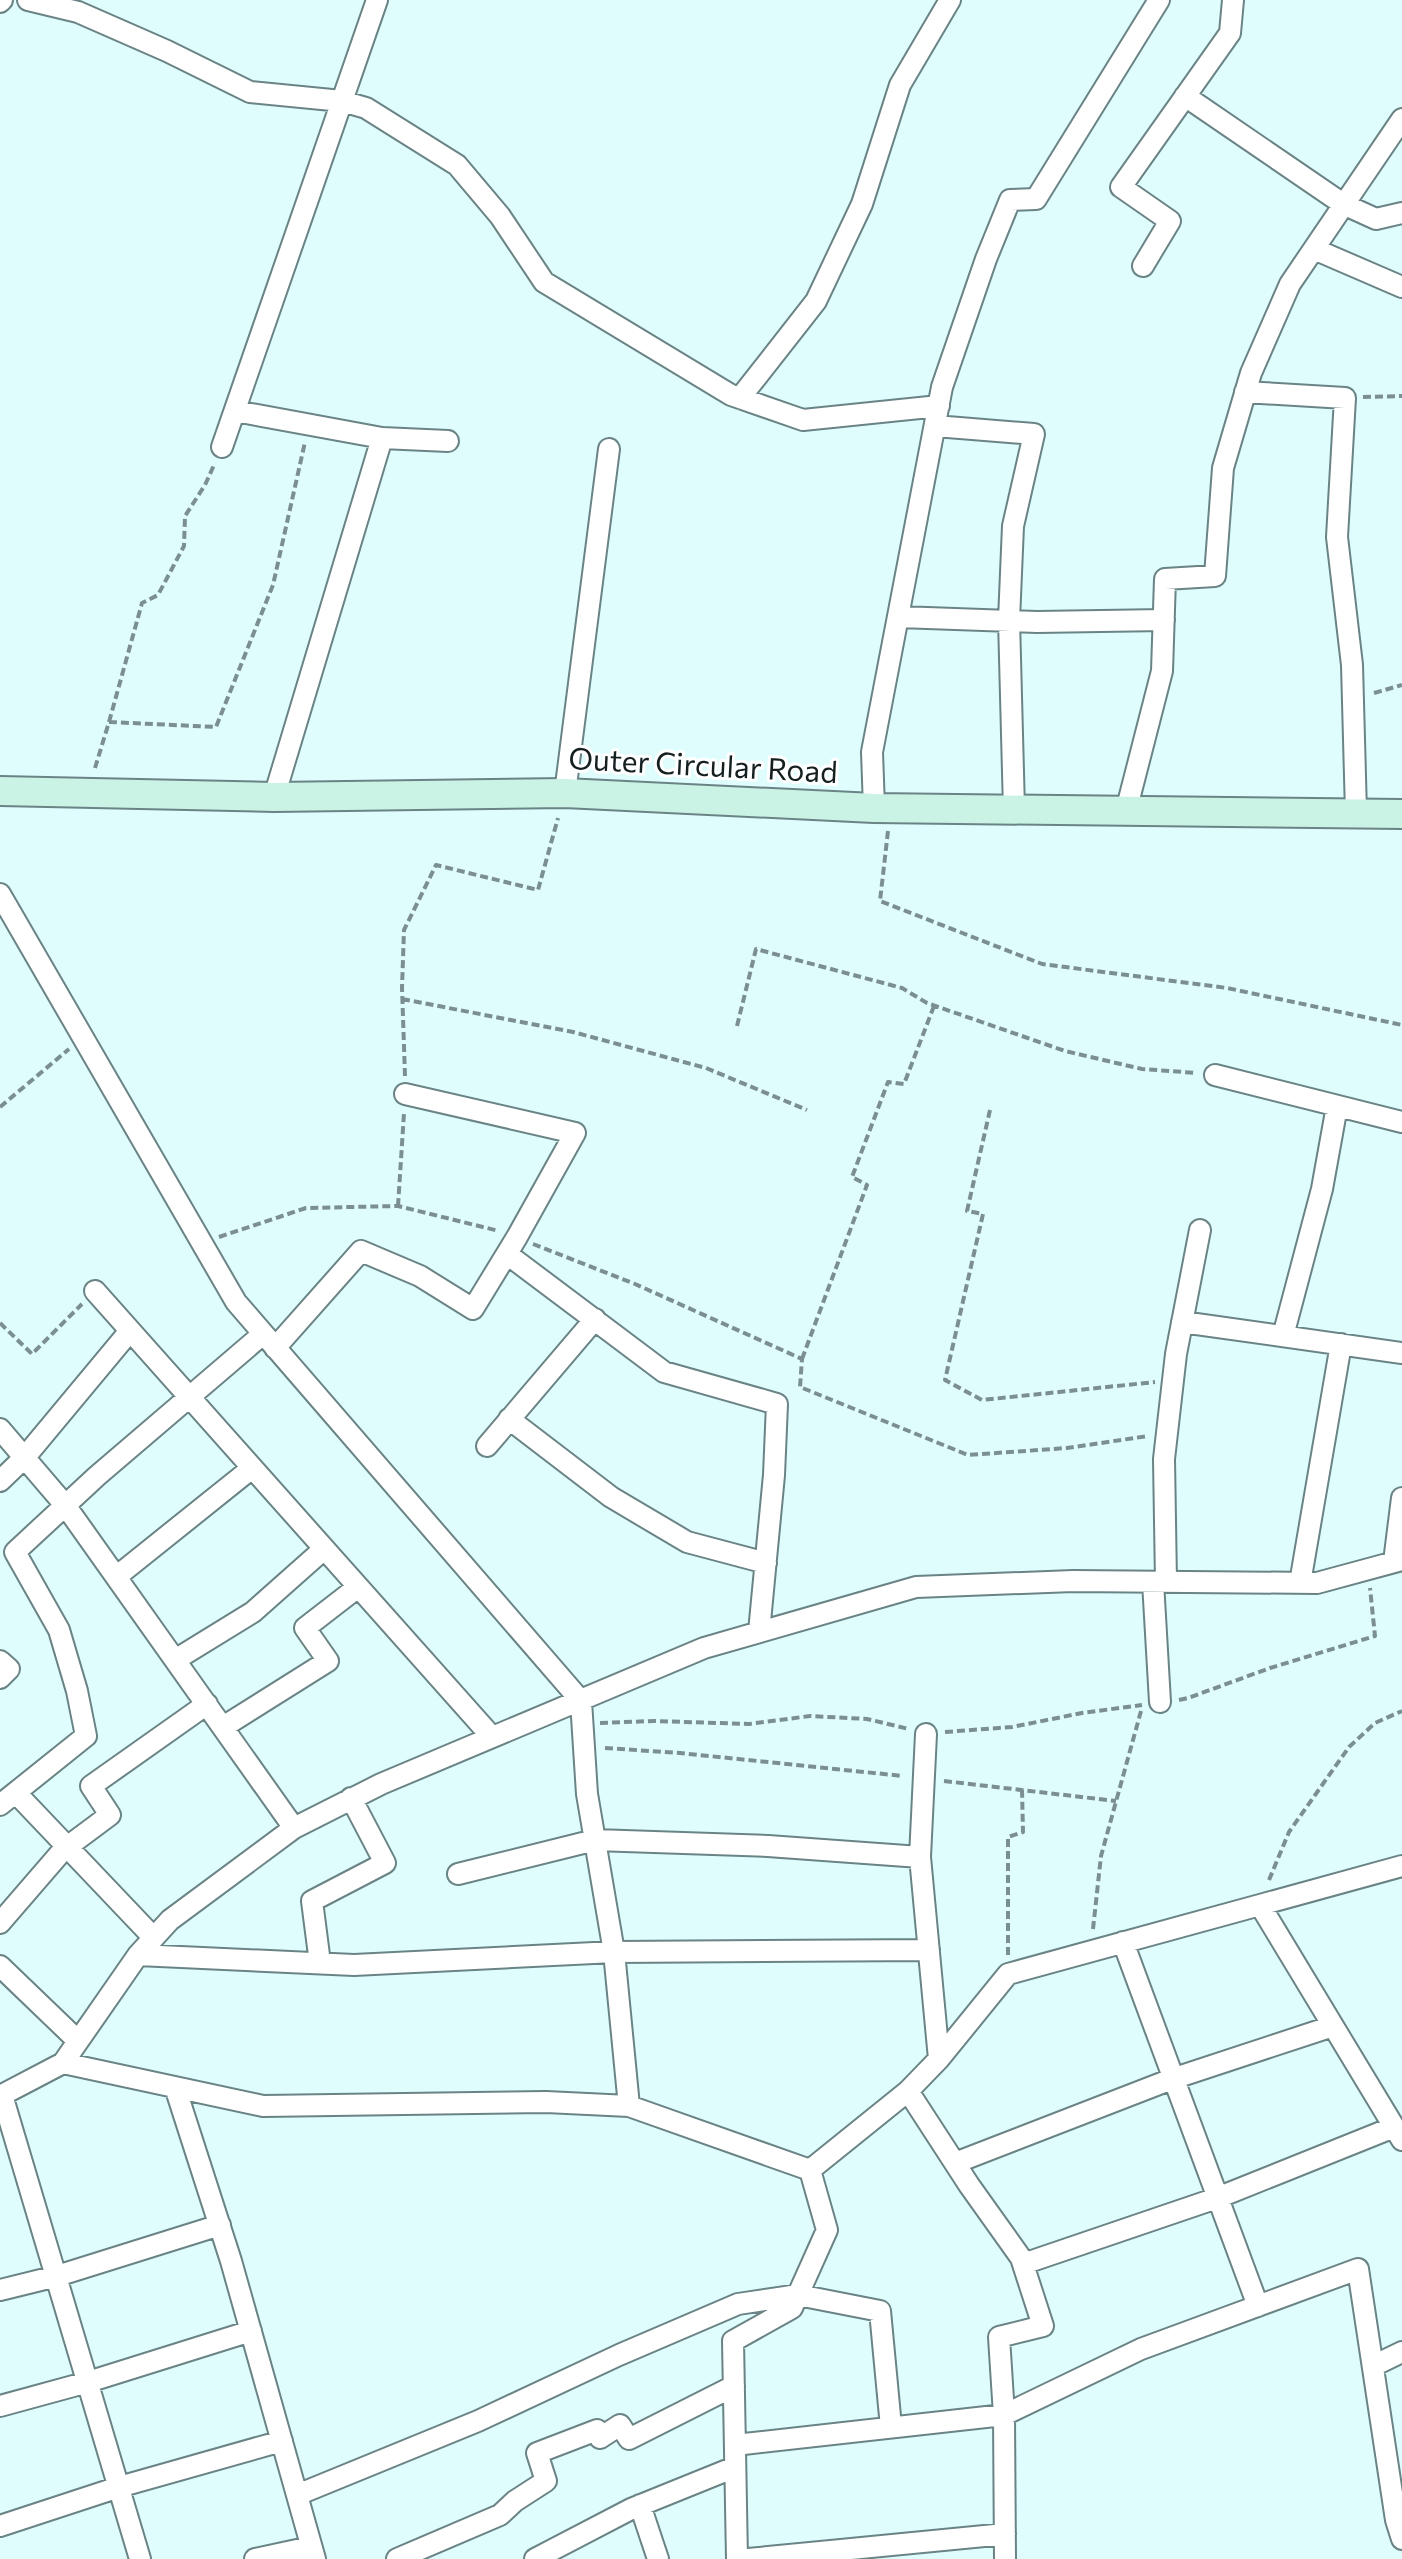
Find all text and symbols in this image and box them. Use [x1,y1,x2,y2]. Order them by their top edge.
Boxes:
street label: Outer Circular Road [568,738,839,789]

